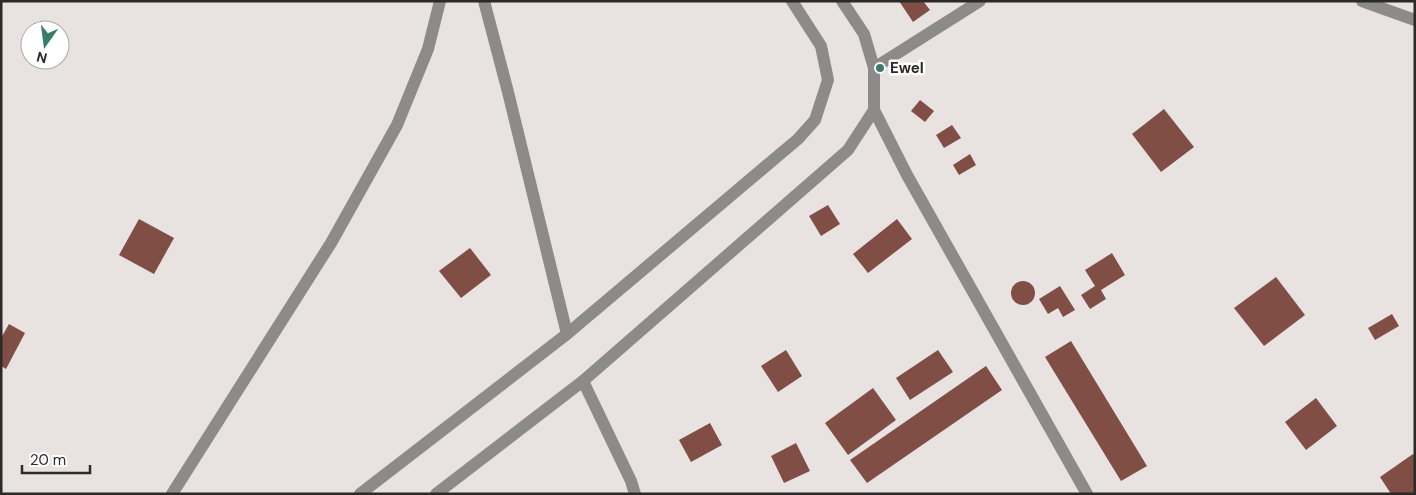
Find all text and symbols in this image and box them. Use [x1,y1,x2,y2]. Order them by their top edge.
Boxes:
north arrow [20,20,70,70]
text: N [35,48,49,68]
place label: Ewel [890,58,924,78]
marker: Ewel [874,62,886,74]
scale bar [22,442,90,474]
text: 20 m [30,450,66,470]

